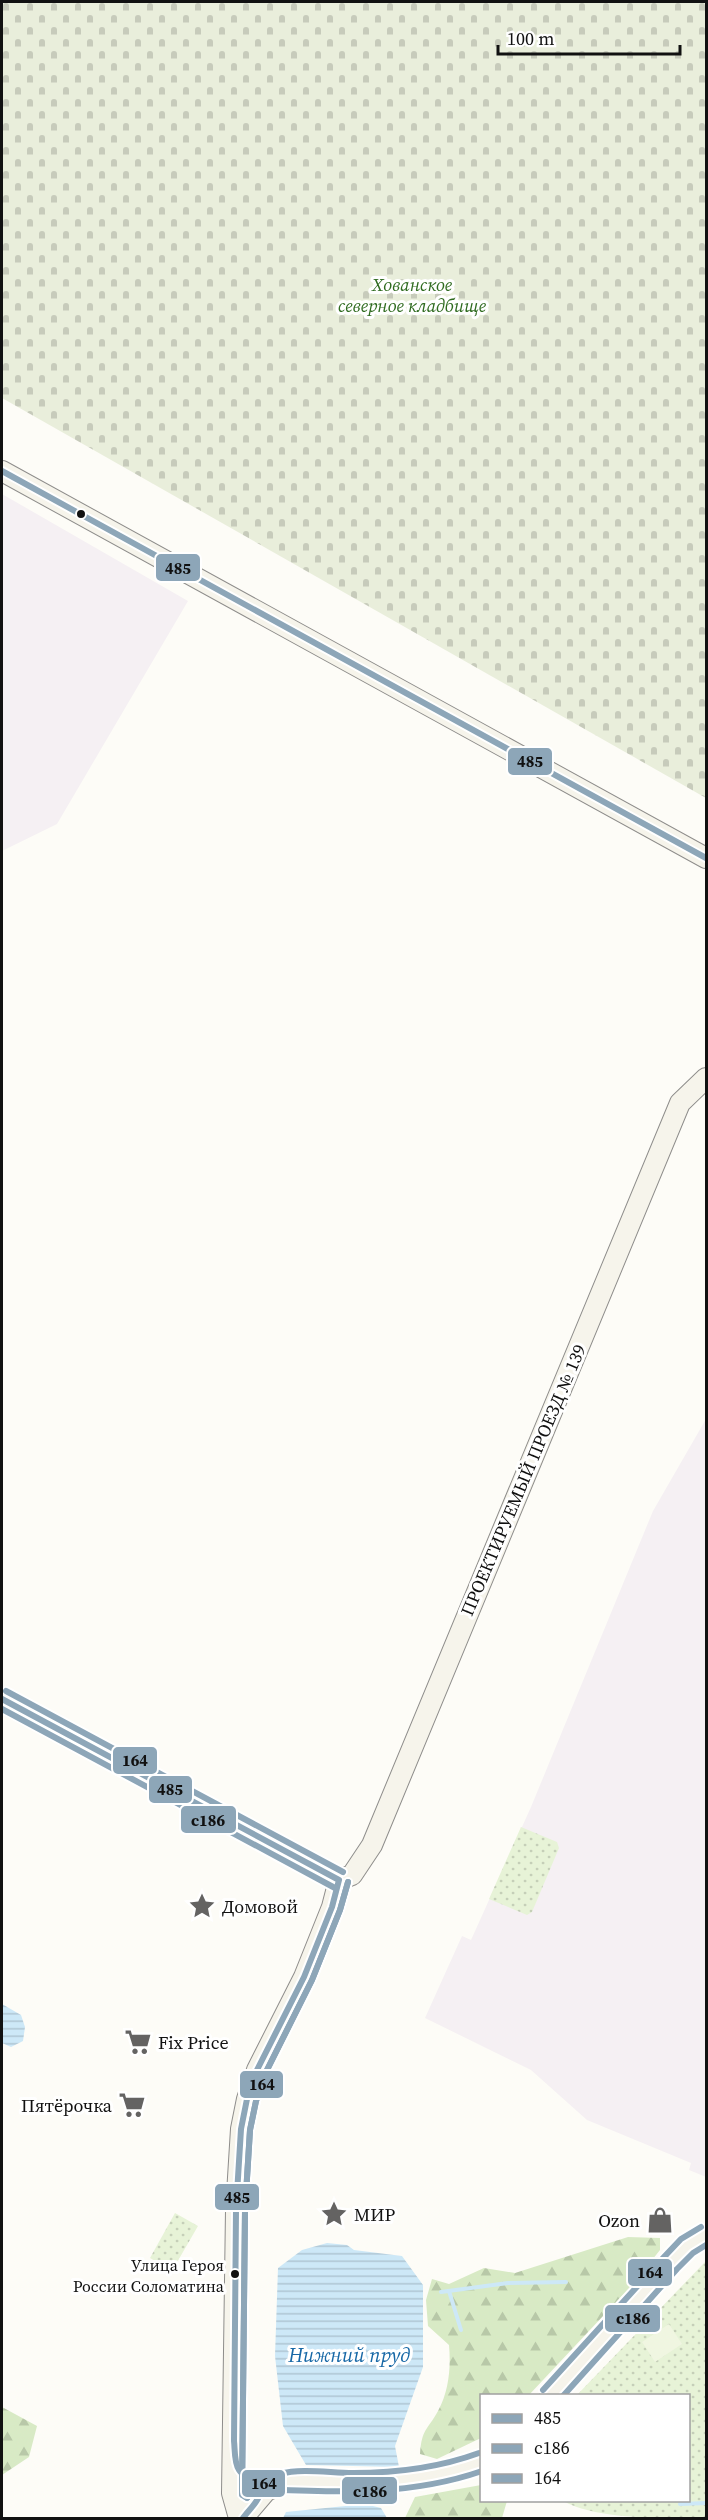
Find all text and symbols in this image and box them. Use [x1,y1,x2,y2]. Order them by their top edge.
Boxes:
scale bar [498,18,680,56]
text: 100 m [507,26,554,51]
park label: Хованское северное кладбище [338,272,487,318]
unlabelled marker [75,508,87,520]
line badge: 485 [155,553,201,582]
text: 485 [165,557,191,579]
line badge: 485 [507,747,553,776]
text: 485 [517,750,543,772]
street label: ПРОЕКТИРУЕМЫЙ ПРОЕЗД № 139 [454,1340,592,1620]
line badge: 164 [112,1746,158,1775]
text: 164 [122,1749,148,1771]
line badge: 485 [148,1775,193,1804]
text: 485 [157,1778,183,1800]
line badge: с186 [180,1805,237,1834]
text: с186 [191,1809,225,1831]
place icon: Домовой [187,1891,217,1921]
place label: Домовой [222,1894,298,1919]
supermarket icon: Fix Price [123,2027,153,2057]
place label: Fix Price [158,2030,229,2055]
line badge: 164 [239,2070,284,2099]
text: 164 [249,2073,275,2095]
supermarket icon: Пятёрочка [117,2090,147,2120]
place label: Пятёрочка [21,2093,113,2118]
line badge: 485 [214,2183,260,2211]
text: 485 [224,2186,250,2208]
place icon: МИР [319,2199,349,2229]
place label: МИР [354,2202,396,2227]
shop icon: Ozon [645,2205,675,2235]
place label: Ozon [598,2208,640,2233]
place label: Улица Героя России Соломатина [73,2254,225,2297]
line badge: 164 [627,2258,673,2287]
text: 164 [637,2261,663,2283]
marker: Улица Героя России Соломатина [229,2268,241,2280]
line badge: с186 [604,2304,661,2333]
text: с186 [616,2307,650,2329]
water label: Нижний пруд [287,2341,410,2369]
legend [480,2394,690,2502]
text: 485 [534,2405,561,2430]
text: с186 [534,2435,570,2460]
text: 164 [534,2465,561,2490]
line badge: 164 [241,2469,286,2498]
text: 164 [251,2472,277,2494]
line badge: с186 [341,2476,398,2505]
text: с186 [353,2480,387,2502]

